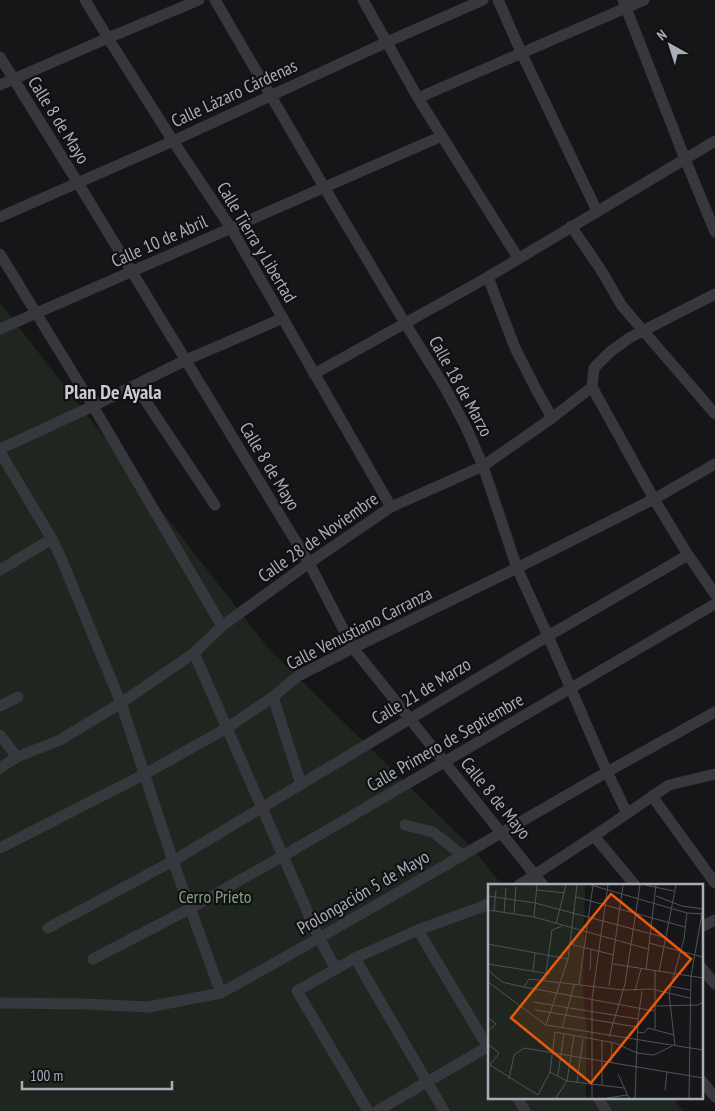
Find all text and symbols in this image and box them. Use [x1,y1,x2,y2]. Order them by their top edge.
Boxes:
north arrow [645,20,695,70]
text: N [653,26,670,44]
street label: Calle Lázaro Cárdenas [167,54,301,132]
street label: Calle 8 de Mayo [23,72,95,168]
street label: Calle Tierra y Libertad [212,178,302,306]
street label: Calle 10 de Abril [107,209,211,272]
street label: Calle 18 de Marzo [424,332,498,441]
district label: Plan De Ayala [65,379,161,405]
street label: Calle 8 de Mayo [235,418,305,515]
street label: Calle 28 de Noviembre [253,487,383,587]
street label: Calle Venustiano Carranza [282,581,436,675]
street label: Calle 21 de Marzo [367,652,475,730]
street label: Calle Primero de Septiembre [363,688,527,796]
street label: Calle 8 de Mayo [456,752,536,844]
street label: Prolongación 5 de Mayo [293,845,434,939]
inset map [488,884,702,1098]
park label: Cerro Prieto [178,885,252,908]
scale bar [22,1058,172,1090]
text: 100 m [30,1066,63,1085]

